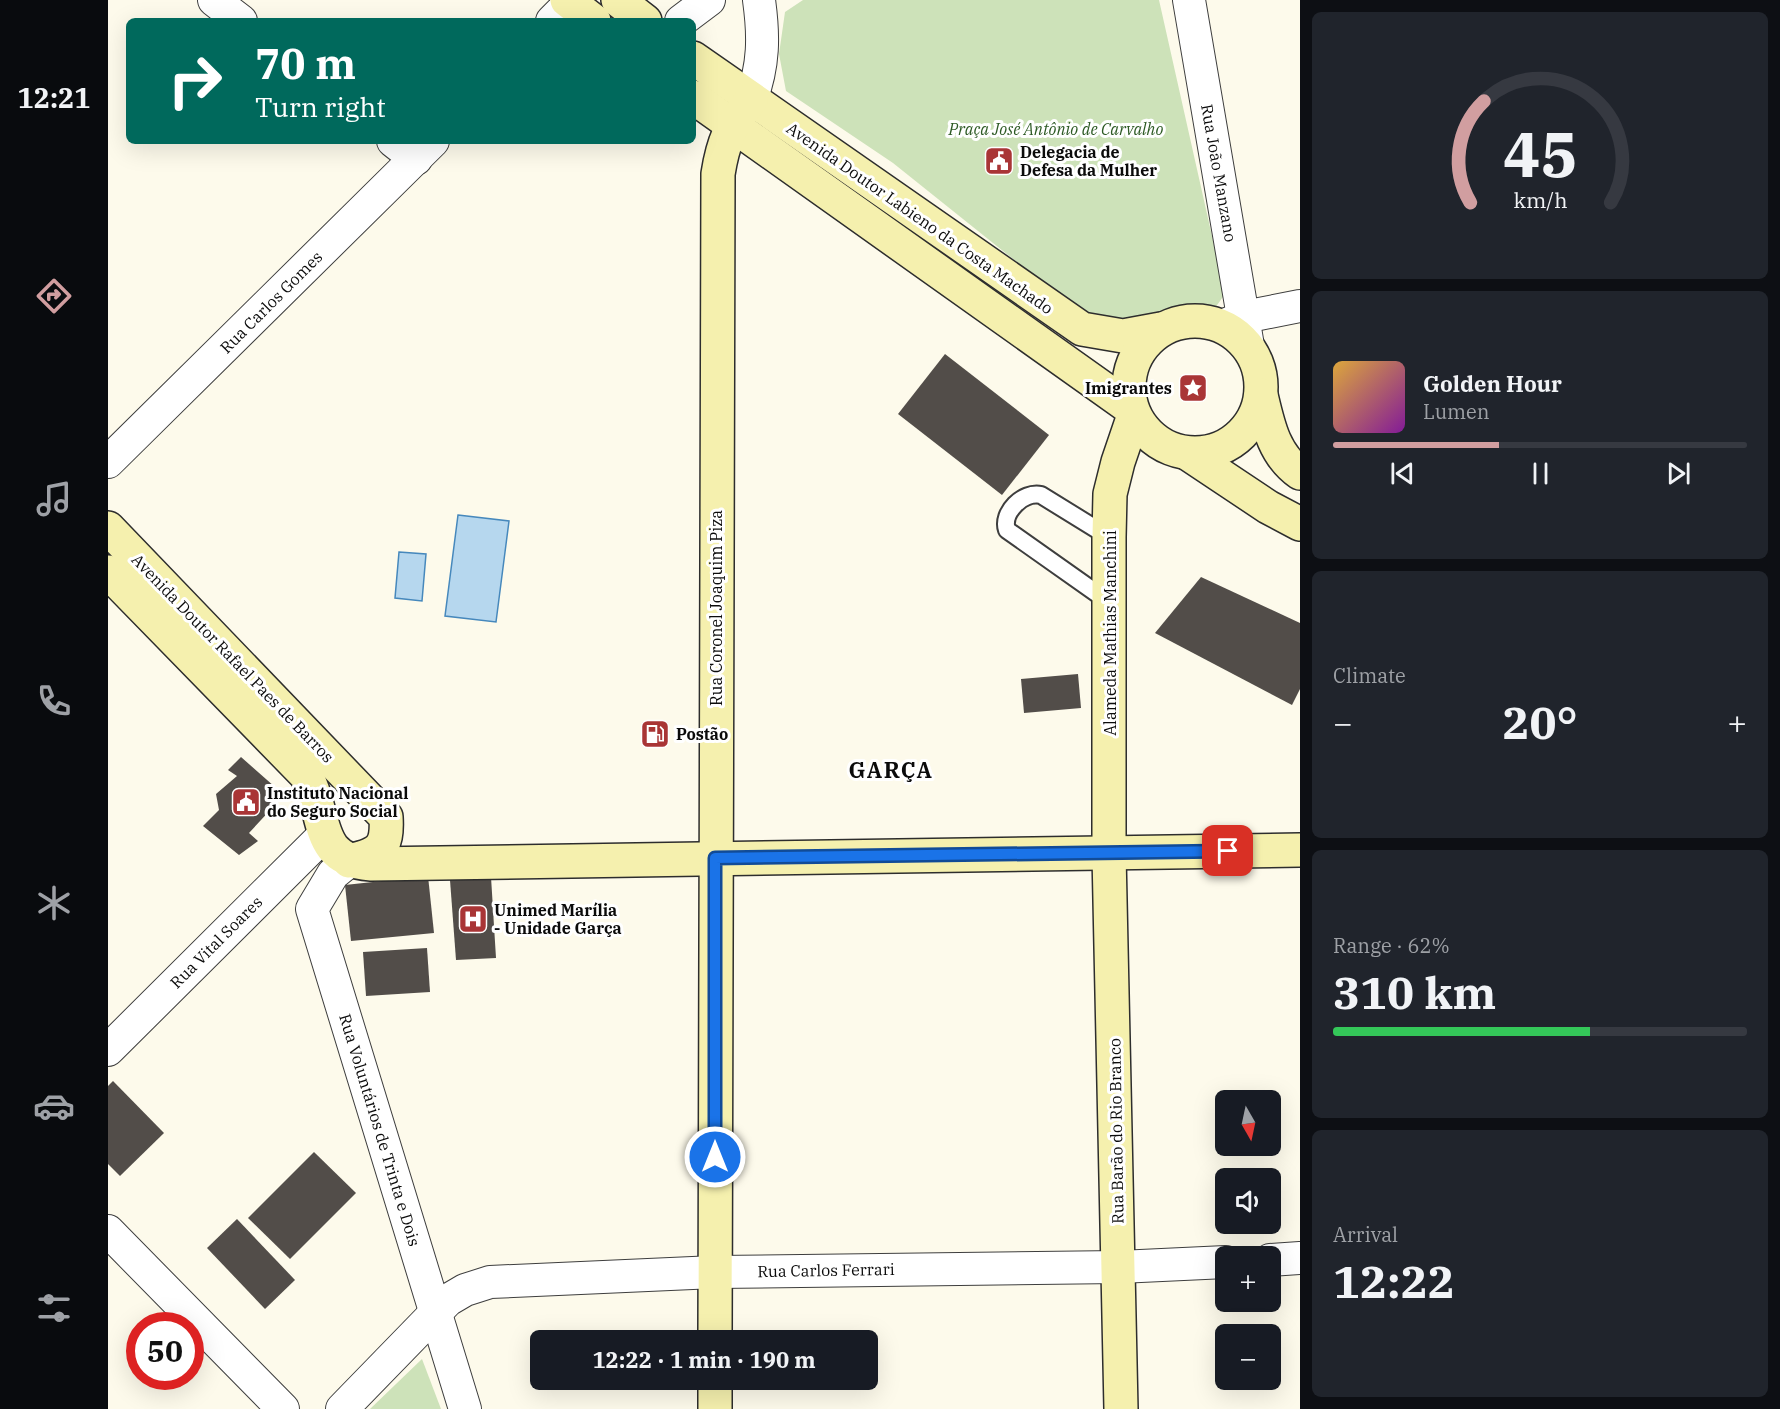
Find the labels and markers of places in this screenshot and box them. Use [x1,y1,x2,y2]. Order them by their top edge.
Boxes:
place label: Delegacia de Defesa da Mulher [1020,142,1157,180]
public building icon: Delegacia de Defesa da Mulher [983,145,1015,177]
place icon: Imigrantes [1177,372,1209,404]
place label: Imigrantes [1085,378,1172,398]
fuel station icon: Postão [639,718,671,750]
place label: Postão [676,724,728,744]
place label: Instituto Nacional do Seguro Social [267,783,408,821]
public building icon: Instituto Nacional do Seguro Social [230,786,262,818]
pin [1202,825,1253,876]
place label: Unimed Marília - Unidade Garça [494,900,622,938]
hospital icon: Unimed Marília - Unidade Garça [457,903,489,935]

